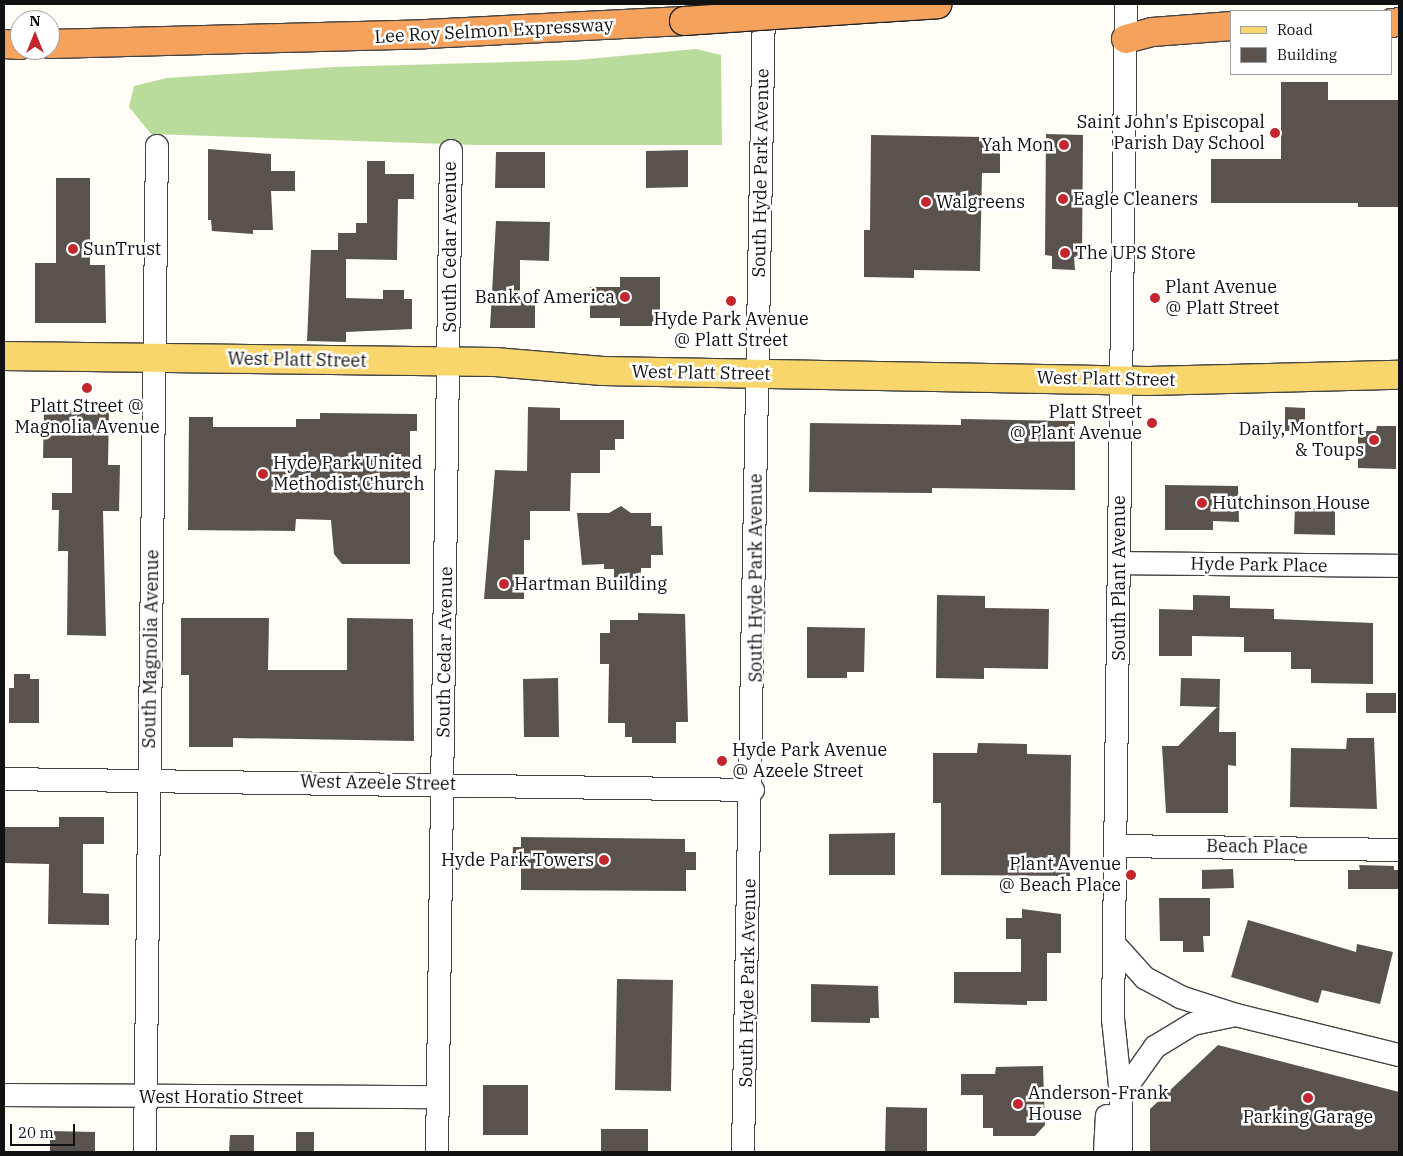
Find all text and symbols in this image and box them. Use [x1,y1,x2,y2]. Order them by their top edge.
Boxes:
north arrow [10,10,60,60]
legend [1230,10,1393,75]
text: N [29,12,41,30]
street label: Lee Roy Selmon Expressway [374,14,614,48]
text: Road [1277,20,1313,39]
text: Building [1277,45,1337,64]
street label: South Hyde Park Avenue [748,68,774,278]
place label: Saint John's Episcopal Parish Day School [1077,112,1265,154]
marker: Saint John's Episcopal Parish Day School [1269,127,1281,139]
place label: Yah Mon [981,134,1054,156]
marker: Yah Mon [1058,139,1070,151]
street label: South Cedar Avenue [439,161,461,333]
place label: Eagle Cleaners [1073,188,1198,210]
place label: Walgreens [936,191,1025,213]
marker: Eagle Cleaners [1057,193,1069,205]
marker: Walgreens [920,196,932,208]
place label: SunTrust [83,238,161,260]
place label: The UPS Store [1075,242,1196,264]
marker: SunTrust [67,243,79,255]
marker: The UPS Store [1059,247,1071,259]
place label: Plant Avenue @ Platt Street [1165,277,1279,320]
place label: Bank of America [475,286,615,308]
marker: Bank of America [619,291,631,303]
marker: Plant Avenue @ Platt Street [1149,292,1161,304]
marker: Hyde Park Avenue @ Platt Street [725,295,737,307]
place label: Hyde Park Avenue @ Platt Street [653,309,809,352]
street label: West Platt Street [227,348,367,372]
street label: West Platt Street [631,361,771,385]
street label: West Platt Street [1036,367,1176,391]
marker: Platt Street @ Magnolia Avenue [81,382,93,394]
place label: Platt Street @ Magnolia Avenue [14,396,160,438]
place label: Platt Street @ Plant Avenue [1009,402,1142,444]
marker: Platt Street @ Plant Avenue [1146,417,1158,429]
place label: Daily, Montfort & Toups [1239,419,1364,462]
marker: Daily, Montfort & Toups [1368,434,1380,446]
place label: Hyde Park United Methodist Church [273,453,425,496]
marker: Hyde Park United Methodist Church [257,468,269,480]
street label: South Hyde Park Avenue [745,474,767,682]
place label: Hutchinson House [1212,492,1370,514]
street label: South Plant Avenue [1108,495,1130,661]
marker: Hutchinson House [1196,497,1208,509]
street label: South Magnolia Avenue [138,549,164,749]
street label: Hyde Park Place [1190,553,1328,577]
street label: South Cedar Avenue [433,566,457,738]
place label: Hartman Building [514,573,667,595]
marker: Hartman Building [498,578,510,590]
place label: Hyde Park Avenue @ Azeele Street [732,740,887,782]
marker: Hyde Park Avenue @ Azeele Street [716,755,728,767]
street label: West Azeele Street [300,771,456,795]
street label: Beach Place [1206,835,1308,859]
place label: Hyde Park Towers [441,849,594,871]
marker: Hyde Park Towers [598,854,610,866]
place label: Plant Avenue @ Beach Place [999,854,1121,896]
marker: Plant Avenue @ Beach Place [1125,869,1137,881]
street label: South Hyde Park Avenue [735,878,761,1088]
place label: Anderson-Frank House [1028,1083,1169,1126]
street label: West Horatio Street [139,1086,303,1108]
marker: Parking Garage [1302,1092,1314,1104]
marker: Anderson-Frank House [1012,1098,1024,1110]
place label: Parking Garage [1243,1106,1373,1128]
scale bar [12,1114,78,1146]
text: 20 m [18,1123,54,1142]

